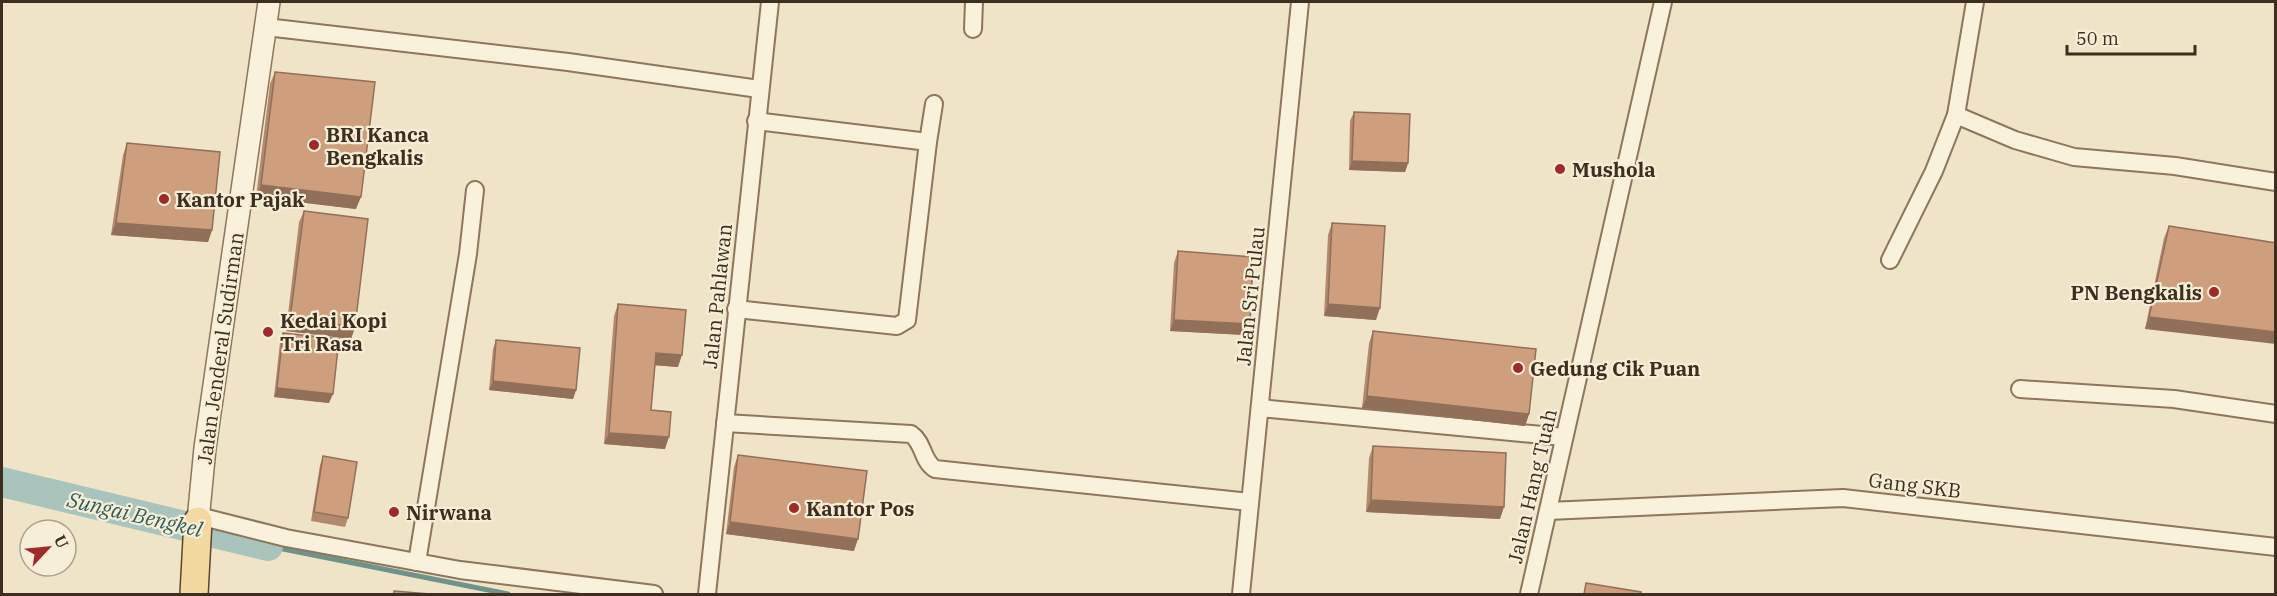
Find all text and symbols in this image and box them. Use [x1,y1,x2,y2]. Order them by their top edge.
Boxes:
scale bar [2067,18,2194,56]
text: 50 m [2076,27,2119,50]
place label: BRI Kanca Bengkalis [326,121,429,171]
marker: BRI Kanca Bengkalis [307,138,321,152]
place label: Mushola [1572,156,1656,183]
marker: Mushola [1553,162,1567,176]
place label: Kantor Pajak [176,186,305,213]
marker: Kantor Pajak [157,192,171,206]
street label: Jalan Pahlawan [696,222,738,370]
street label: Jalan Sri Pulau [1229,225,1271,367]
street label: Jalan Jenderal Sudirman [190,230,250,466]
place label: PN Bengkalis [2070,279,2202,306]
marker: PN Bengkalis [2207,285,2221,299]
place label: Kedai Kopi Tri Rasa [280,307,387,357]
marker: Kedai Kopi Tri Rasa [261,325,275,339]
place label: Gedung Cik Puan [1530,355,1700,382]
marker: Gedung Cik Puan [1511,361,1525,375]
street label: Jalan Hang Tuah [1501,406,1563,566]
street label: Gang SKB [1867,466,1963,504]
water label: Sungai Bengkel [64,485,206,543]
place label: Kantor Pos [806,495,914,522]
place label: Nirwana [406,499,492,526]
marker: Kantor Pos [787,501,801,515]
marker: Nirwana [387,505,401,519]
north arrow [18,518,78,578]
text: U [50,532,73,551]

